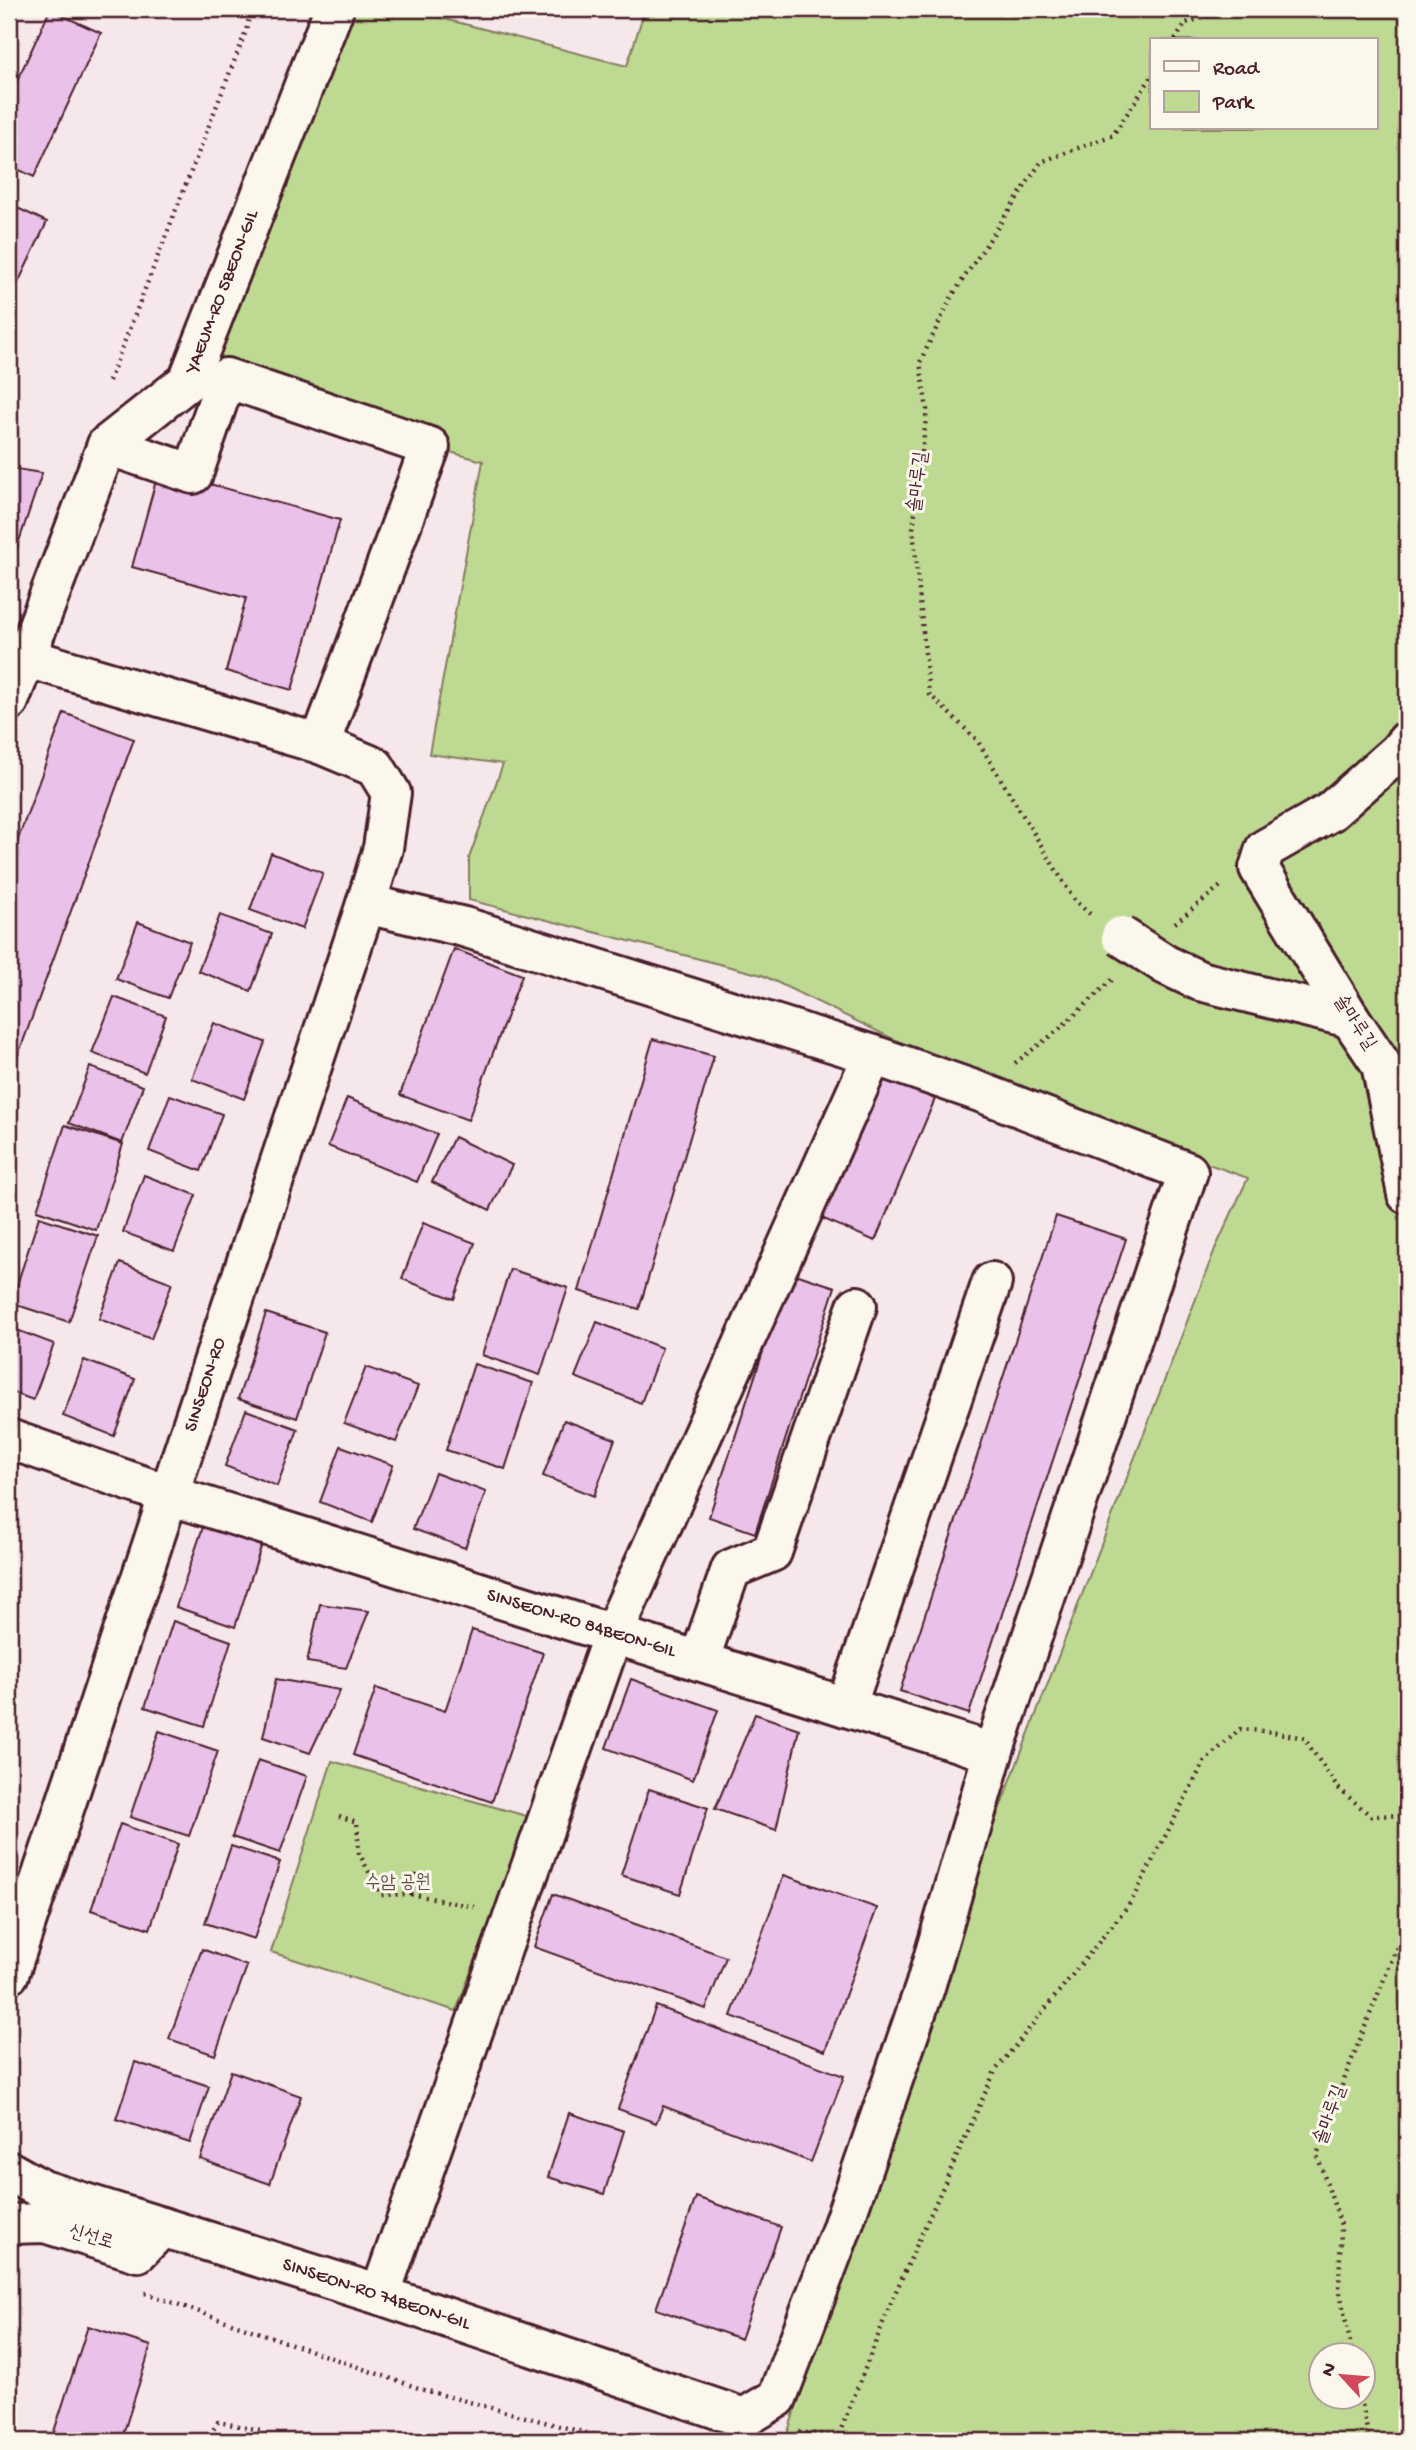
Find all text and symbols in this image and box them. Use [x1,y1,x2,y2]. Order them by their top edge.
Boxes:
legend [1150,38,1378,130]
text: Road [1213,58,1261,83]
text: Park [1212,92,1256,117]
street label: YAEUM-RO 5BEON-GIL [181,206,265,379]
street label: 솔마루길 [904,450,934,514]
street label: 솔마루길 [1328,991,1380,1055]
street label: SINSEON-RO [180,1334,232,1435]
street label: SINSEON-RO 84BEON-GIL [484,1584,679,1664]
park label: 수암 공원 [365,1872,431,1895]
street label: 솔마루길 [1310,2082,1352,2148]
street label: 신선로 [66,2220,116,2256]
street label: SINSEON-RO 74BEON-GIL [279,2254,474,2337]
north arrow [1308,2342,1378,2412]
text: N [1317,2359,1343,2381]

